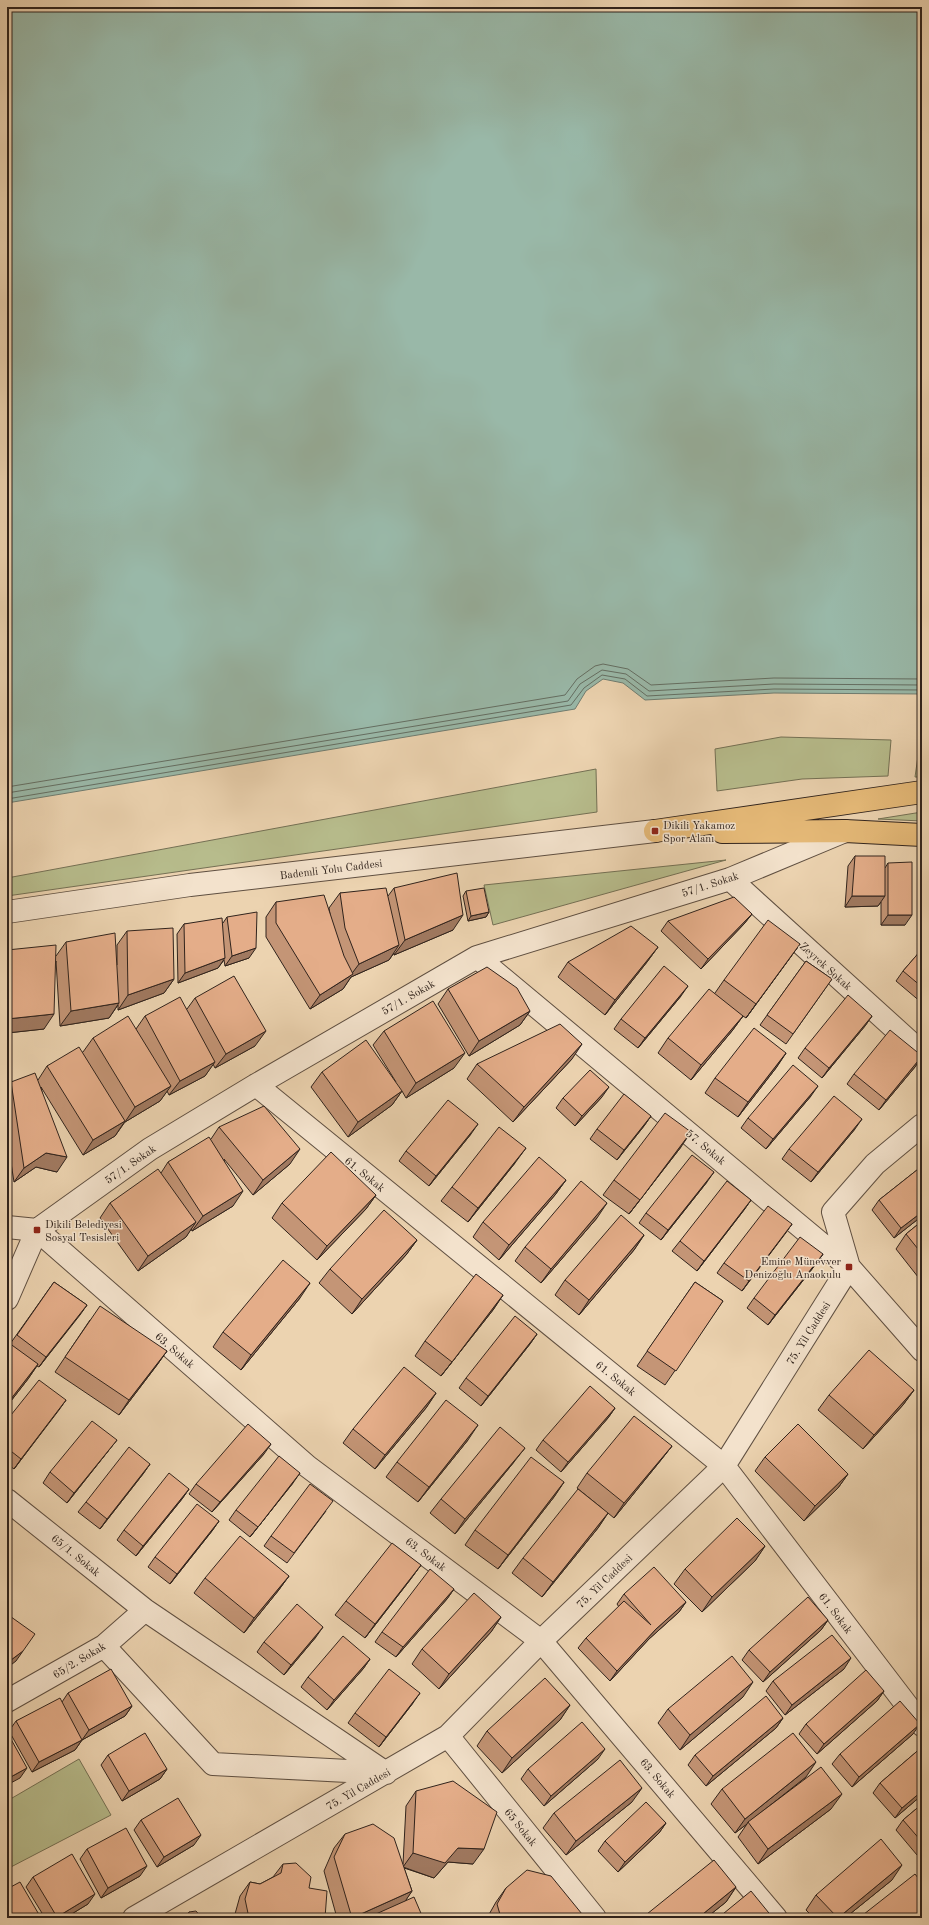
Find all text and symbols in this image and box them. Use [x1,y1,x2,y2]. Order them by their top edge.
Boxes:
place label: Dikili Yakamoz Spor Alanı [663,821,735,845]
marker: Dikili Yakamoz Spor Alanı [650,826,660,836]
street label: Bademli Yolu Caddesi [279,859,383,882]
street label: 57/1. Sokak [681,871,741,900]
street label: Zeyrek Sokak [797,941,853,993]
street label: 57/1. Sokak [380,979,437,1018]
street label: 57. Sokak [683,1128,727,1168]
street label: 57/1. Sokak [103,1144,159,1187]
street label: 61. Sokak [342,1156,386,1195]
place label: Dikili Belediyesi Sosyal Tesisleri [45,1220,122,1244]
marker: Dikili Belediyesi Sosyal Tesisleri [32,1225,42,1235]
place label: Emine Münevver Denizoğlu Anaokulu [745,1257,841,1281]
marker: Emine Münevver Denizoğlu Anaokulu [844,1262,854,1272]
street label: 75. Yil Caddesi [785,1300,833,1367]
street label: 63. Sokak [152,1331,196,1371]
street label: 61. Sokak [593,1360,637,1399]
street label: 65/1. Sokak [49,1533,102,1579]
street label: 63. Sokak [403,1536,448,1574]
street label: 75. Yil Caddesi [575,1553,635,1611]
street label: 61. Sokak [816,1591,854,1637]
street label: 65/2. Sokak [51,1641,108,1681]
street label: 63. Sokak [637,1757,677,1801]
street label: 75. Yil Caddesi [325,1767,393,1813]
street label: 65 Sokak [501,1807,538,1849]

